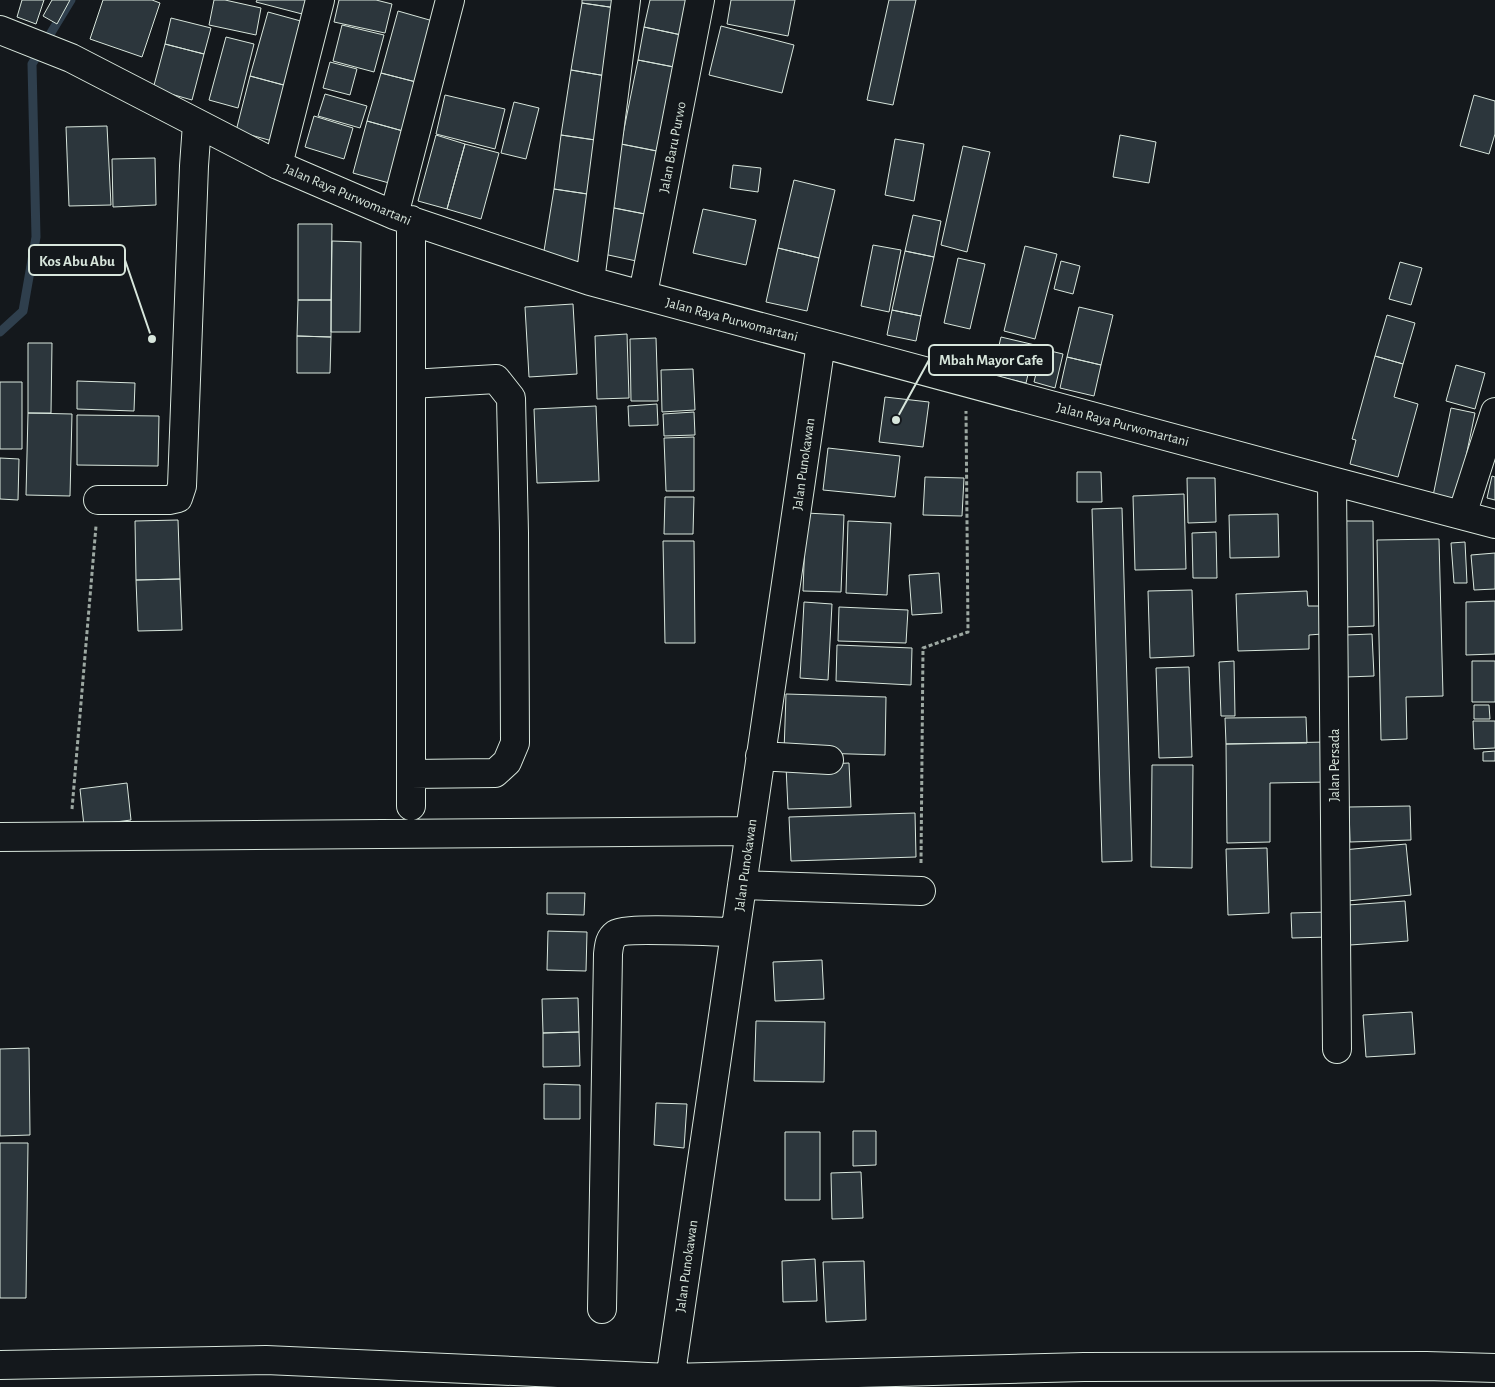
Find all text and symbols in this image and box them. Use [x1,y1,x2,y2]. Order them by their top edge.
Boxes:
street label: Jalan Baru Purwo [657,100,689,194]
street label: Jalan Raya Purwomartani [282,162,413,228]
callout: Kos Abu Abu [29,245,125,275]
text: Kos Abu Abu [39,254,115,269]
street label: Jalan Raya Purwomartani [664,296,799,344]
callout: Mbah Mayor Cafe [929,345,1053,375]
text: Mbah Mayor Cafe [939,353,1043,368]
street label: Jalan Raya Purwomartani [1055,401,1190,449]
street label: Jalan Punokawan [791,417,817,511]
street label: Jalan Persada [1328,728,1342,801]
street label: Jalan Punokawan [733,818,759,912]
street label: Jalan Punokawan [674,1219,700,1313]

